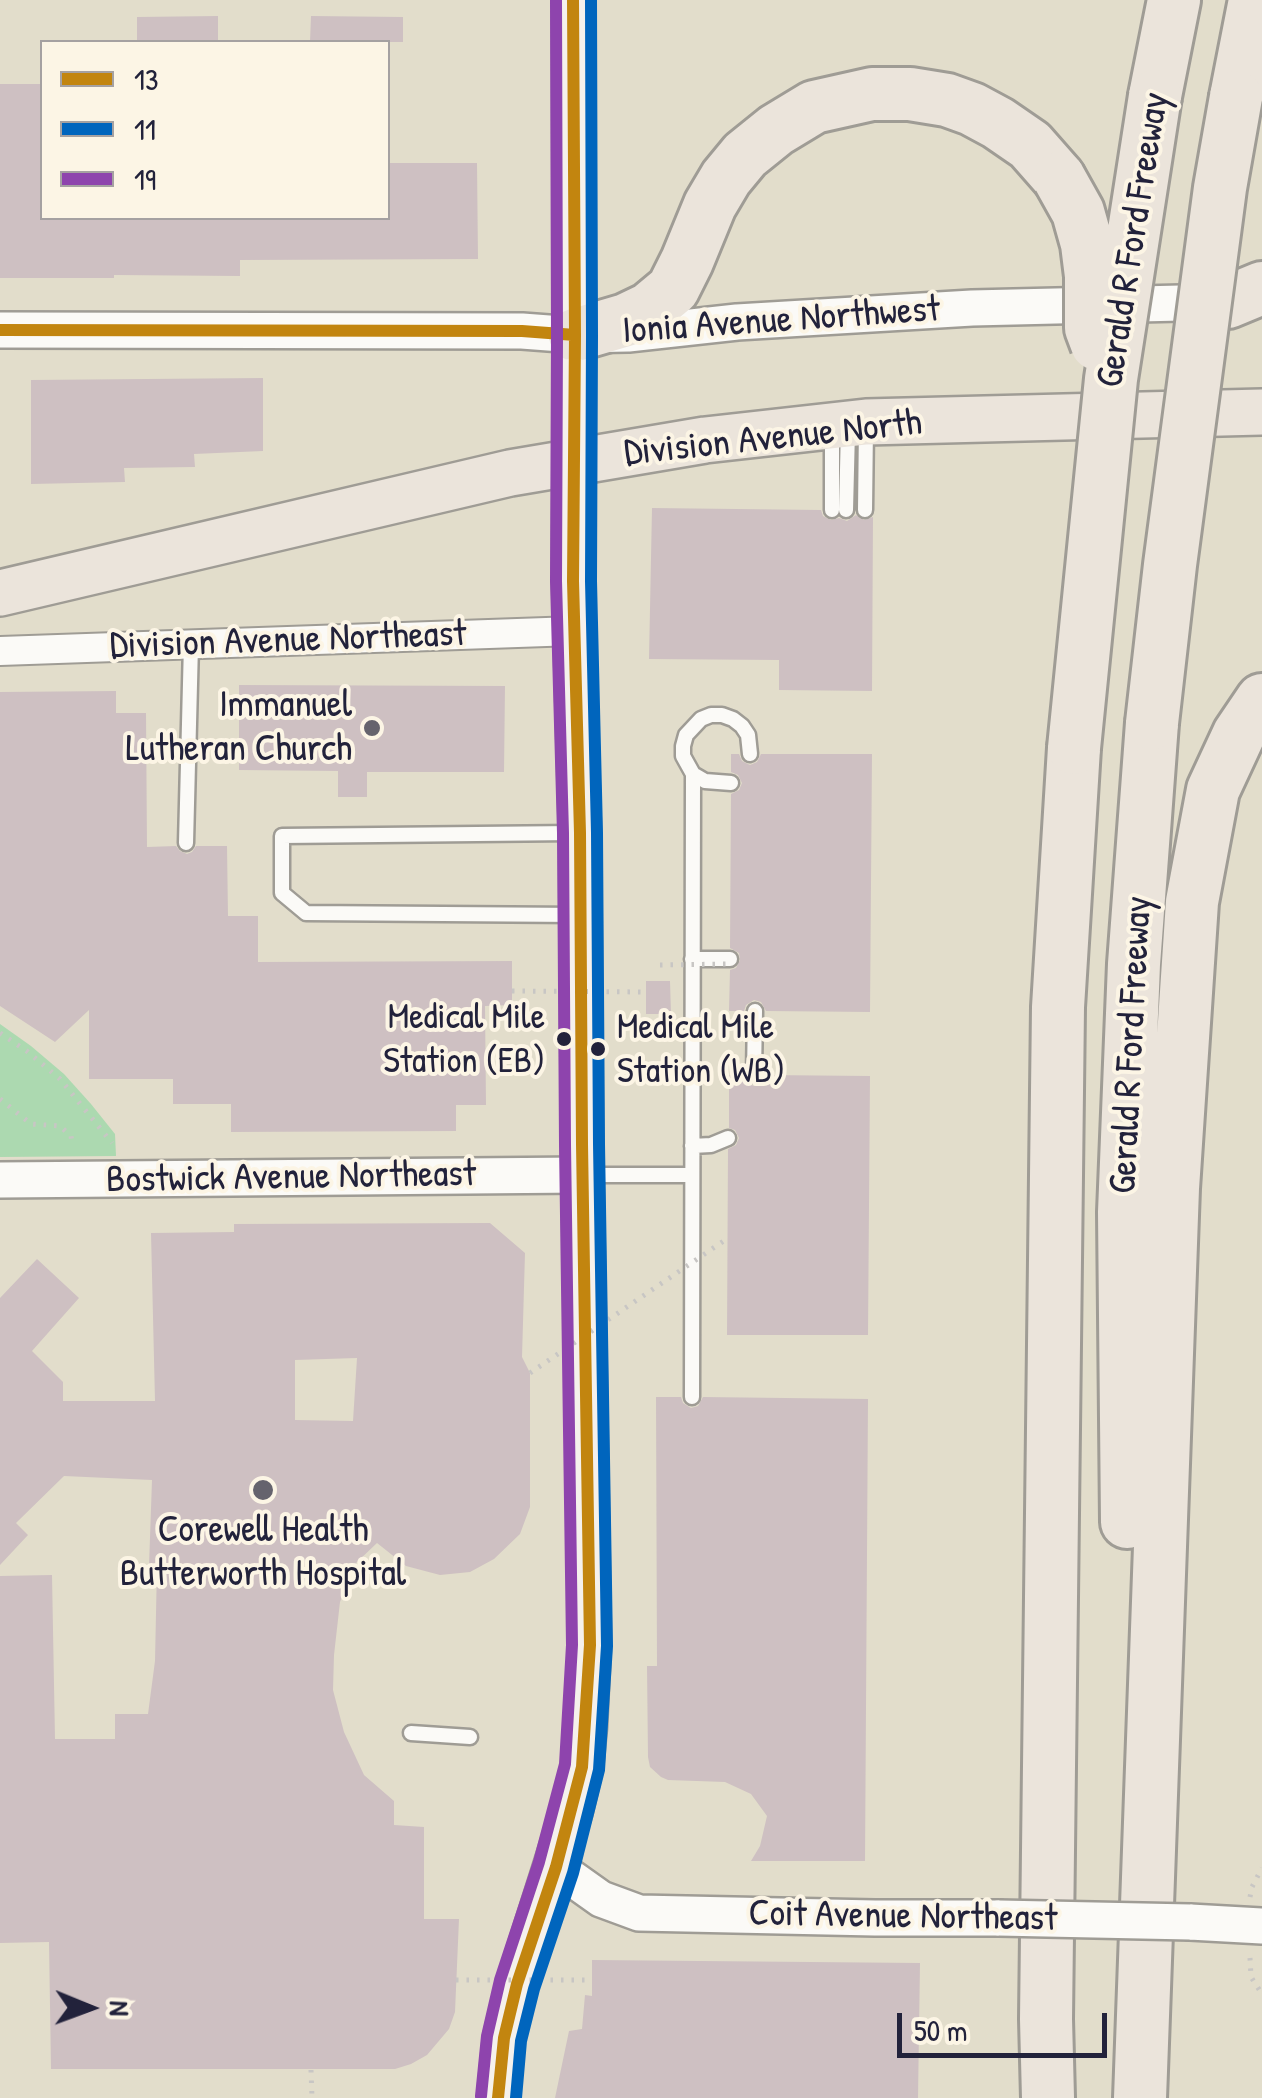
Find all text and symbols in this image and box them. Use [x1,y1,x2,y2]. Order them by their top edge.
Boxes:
legend [40,40,390,220]
text: 13 [134,59,158,99]
street label: Gerald R Ford Freeway [1088,89,1180,391]
text: 11 [134,109,156,149]
text: 19 [134,159,156,199]
street label: Ionia Avenue Northwest [621,287,941,355]
street label: Division Avenue North [622,401,924,477]
street label: Division Avenue Northeast [109,612,467,670]
place label: Immanuel Lutheran Church [126,683,352,772]
marker: Immanuel Lutheran Church [361,717,383,739]
street label: Gerald R Ford Freeway [1101,895,1163,1195]
place label: Medical Mile Station (EB) [383,996,545,1081]
place label: Medical Mile Station (WB) [617,1006,785,1091]
marker: Medical Mile Station (EB) [554,1029,574,1049]
marker: Medical Mile Station (WB) [588,1039,608,1059]
street label: Bostwick Avenue Northeast [106,1152,476,1204]
marker: Corewell Health Butterworth Hospital [250,1477,276,1503]
place label: Corewell Health Butterworth Hospital [120,1508,406,1598]
street label: Coit Avenue Northeast [748,1892,1058,1942]
north arrow [40,1958,140,2058]
scale bar [902,1993,1112,2055]
text: N [101,2001,139,2016]
text: 50 m [914,2010,967,2050]

